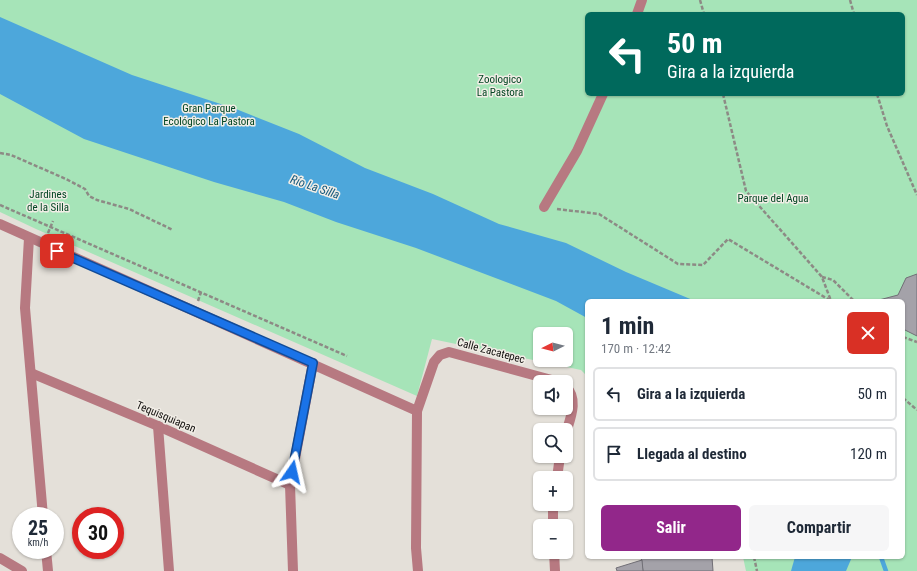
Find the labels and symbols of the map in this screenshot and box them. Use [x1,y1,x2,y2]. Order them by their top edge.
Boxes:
park label: Zoologico La Pastora [477,73,523,99]
park label: Gran Parque Ecológico La Pastora [163,102,255,128]
water label: Río La Silla [289,172,341,202]
park label: Jardines de la Silla [27,188,69,214]
park label: Parque del Agua [737,192,809,205]
pin [40,234,74,268]
north arrow [533,327,573,367]
street label: Calle Zacatepec [456,336,526,366]
street label: Tequisquiapan [134,399,198,435]
position arrow [271,451,313,493]
speed limit sign: 30 [72,507,124,559]

